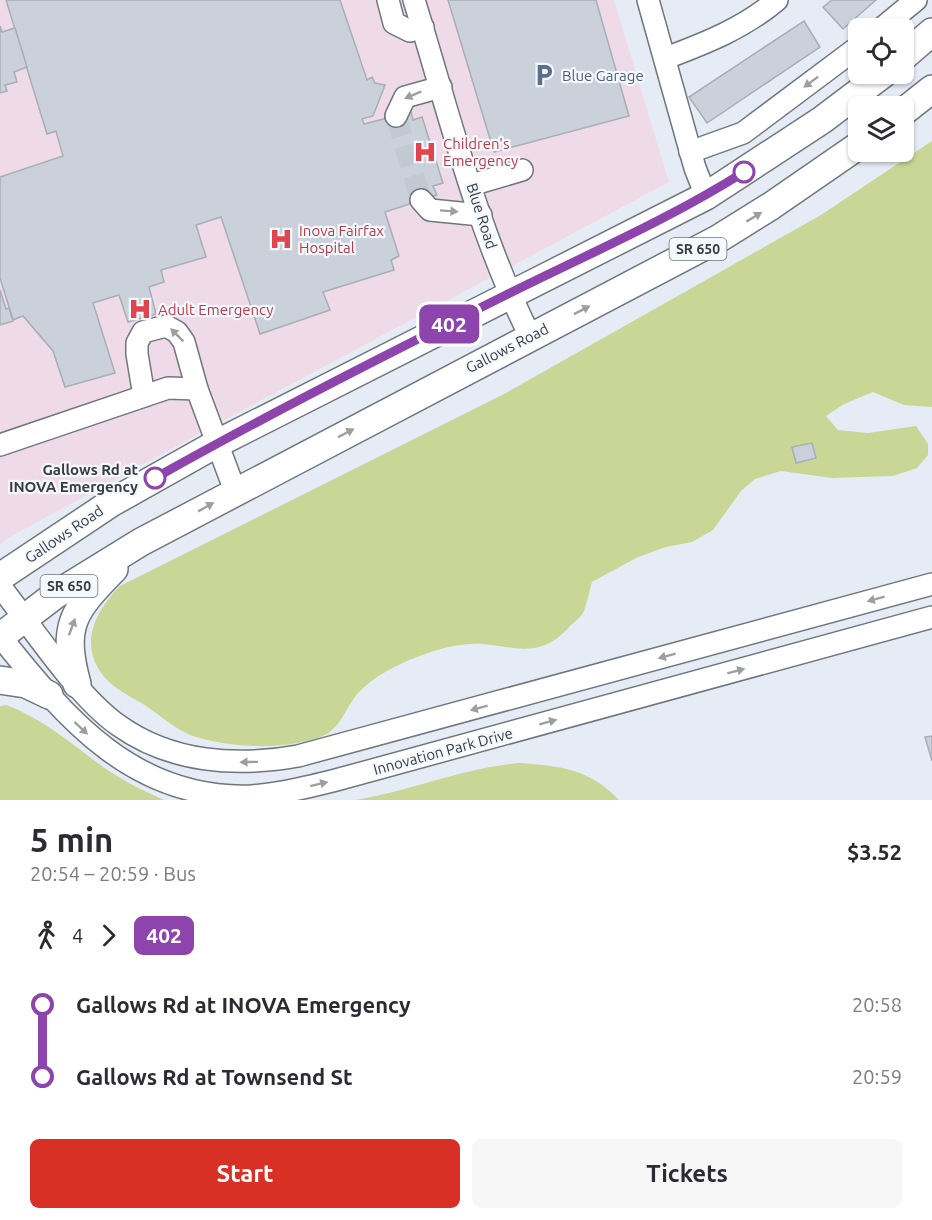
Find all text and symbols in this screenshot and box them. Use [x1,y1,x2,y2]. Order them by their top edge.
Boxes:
map controls [848,18,914,162]
button: locate [848,18,914,84]
parking icon: Blue Garage [531,62,557,88]
place label: Blue Garage [562,67,644,84]
one-way arrow [804,76,820,88]
one-way arrow [404,90,422,100]
button: layers [848,96,914,162]
place label: Children's Emergency [443,135,518,169]
hospital icon: Children's Emergency [412,139,438,165]
unlabelled marker [733,161,755,183]
street label: Blue Road [463,181,501,251]
one-way arrow [439,206,458,216]
one-way arrow [746,211,762,222]
place label: Inova Fairfax Hospital [299,222,384,256]
hospital icon: Inova Fairfax Hospital [268,226,294,252]
road number: SR 650 [670,238,726,260]
hospital icon: Adult Emergency [127,296,153,322]
place label: Adult Emergency [158,301,274,318]
line badge: 402 [414,304,484,344]
one-way arrow [573,305,591,315]
text: 402 [431,312,467,336]
street label: Gallows Road [463,320,551,376]
one-way arrow [170,328,184,342]
one-way arrow [338,428,355,438]
place label: Gallows Rd at INOVA Emergency [9,461,139,495]
marker: Gallows Rd at INOVA Emergency [144,467,166,489]
street label: Gallows Road [22,502,106,566]
one-way arrow [197,502,214,512]
road number: SR 650 [40,575,98,597]
one-way arrow [866,595,885,605]
one-way arrow [68,618,78,636]
one-way arrow [658,652,676,662]
one-way arrow [727,666,745,675]
one-way arrow [470,703,488,713]
one-way arrow [539,717,557,726]
one-way arrow [73,721,88,735]
street label: Innovation Park Drive [371,724,515,778]
one-way arrow [239,757,258,767]
one-way arrow [310,779,328,789]
text: 5 min [30,821,113,858]
text: $3.52 [847,839,902,864]
text: 20:54 – 20:59 · Bus [30,862,196,885]
icon: walk [30,919,63,952]
icon: forward [92,919,125,952]
text: 402 [146,923,182,947]
text: 4 [72,924,83,947]
text: Gallows Rd at INOVA Emergency [76,992,411,1017]
text: 20:58 [852,993,902,1016]
text: Gallows Rd at Townsend St [76,1064,353,1089]
text: 20:59 [852,1065,902,1088]
button: Start [30,1139,460,1208]
button: Tickets [472,1139,902,1208]

